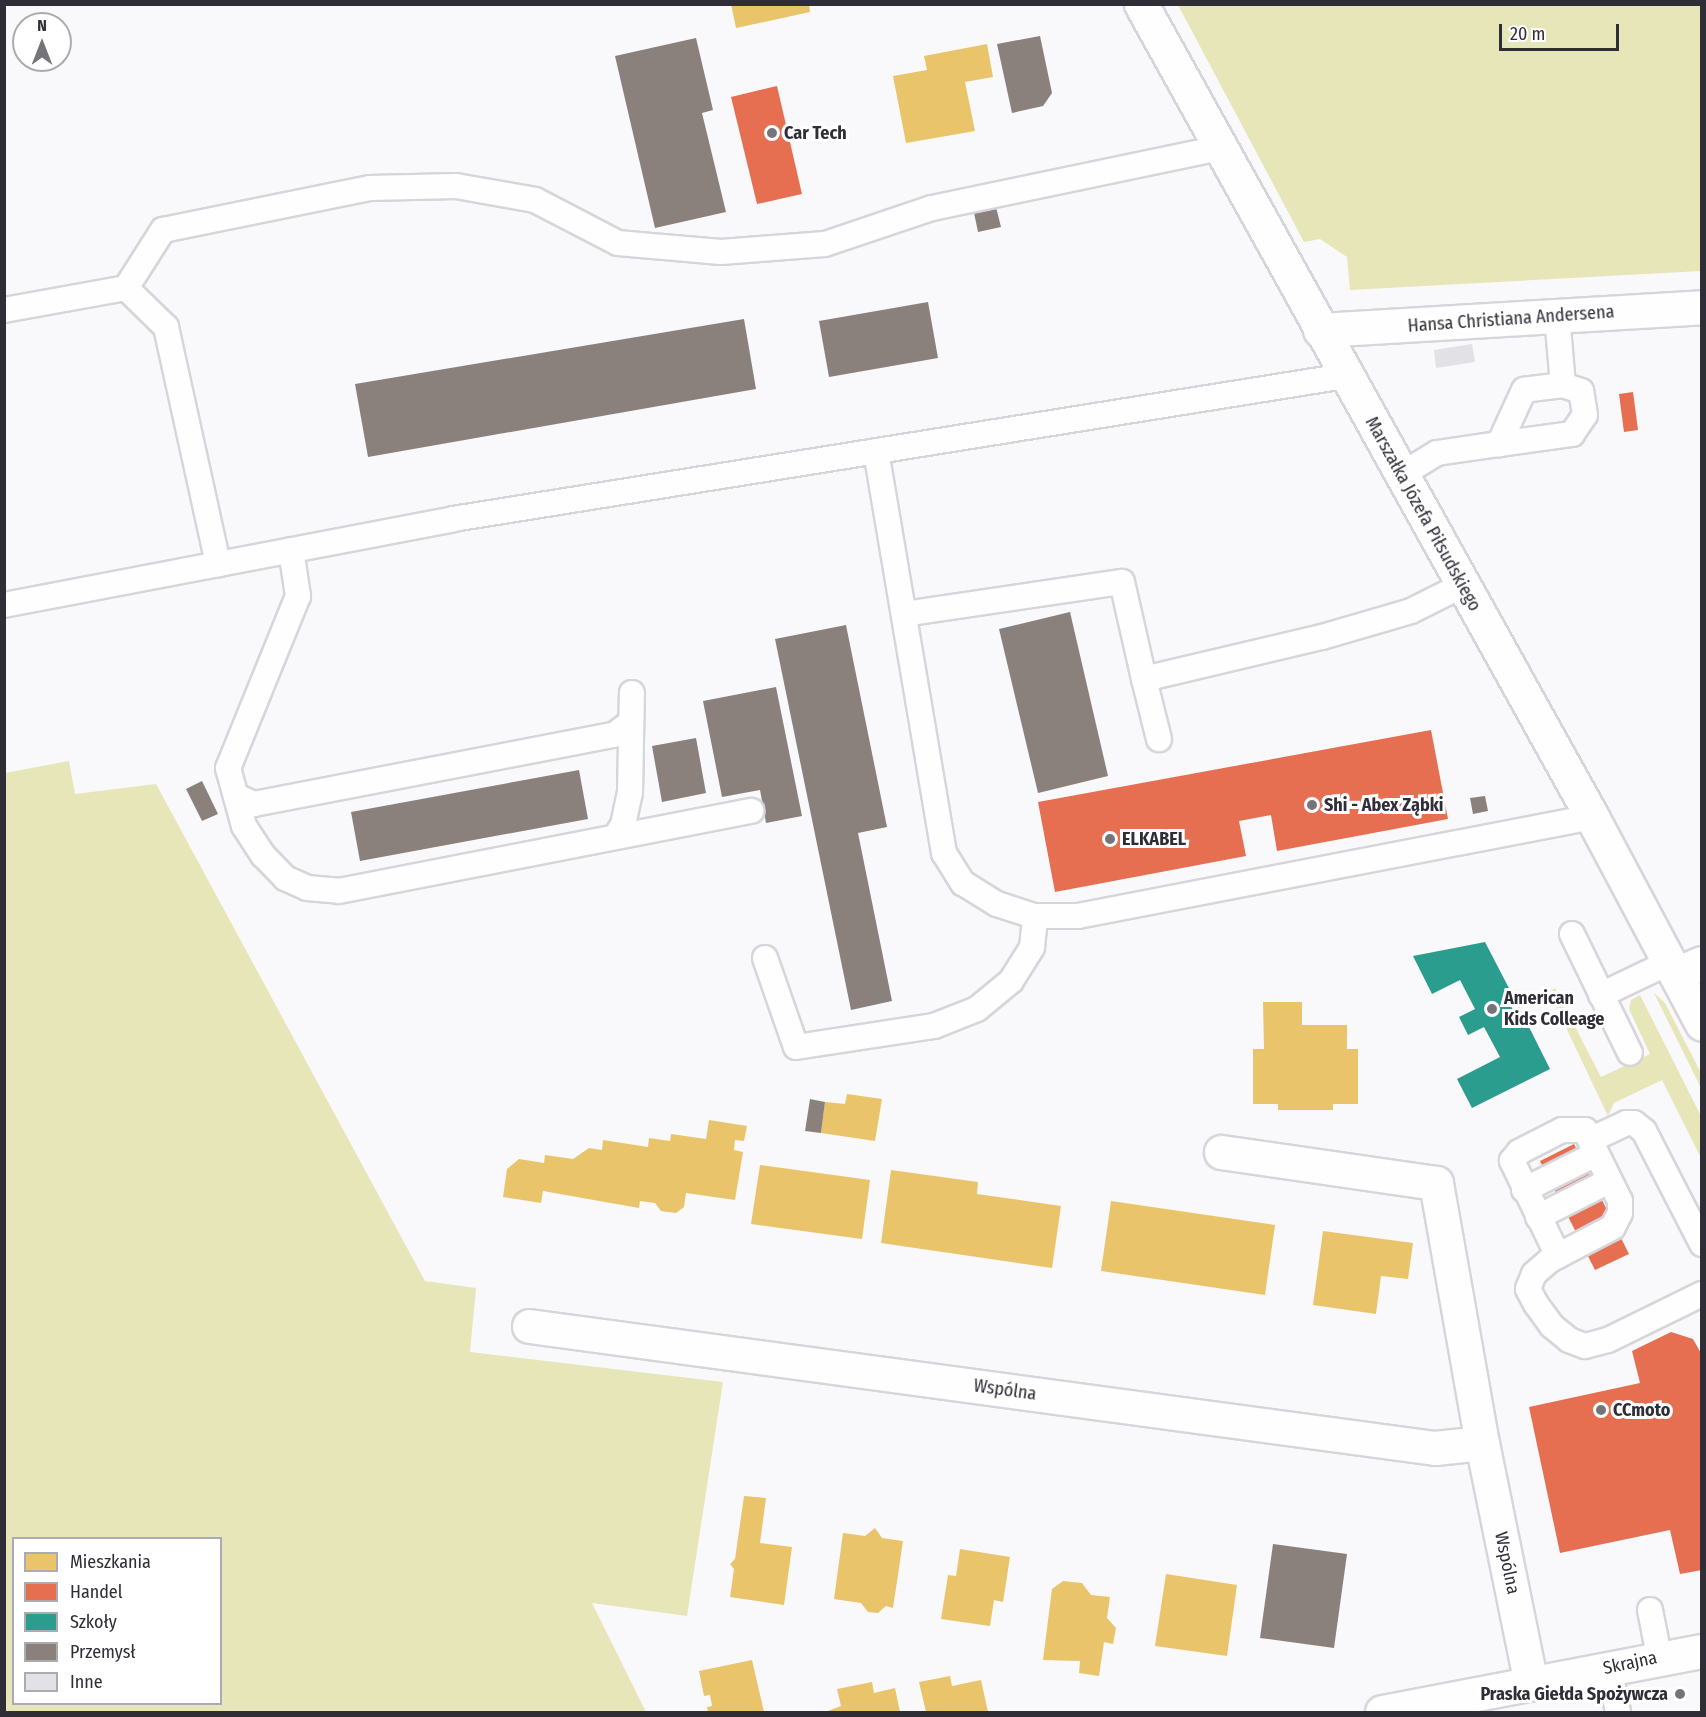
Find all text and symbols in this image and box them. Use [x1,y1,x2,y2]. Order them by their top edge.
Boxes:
north arrow [12,12,72,72]
scale bar [1502,12,1622,50]
text: N [37,16,47,35]
text: 20 m [1510,23,1545,45]
place label: Car Tech [784,122,847,144]
marker: Car Tech [765,126,779,140]
street label: Hansa Christiana Andersena [1407,301,1615,337]
street label: Marszałka Józefa Piłsudskiego [1361,413,1485,615]
place label: Shi - Abex Ząbki [1324,794,1443,816]
marker: Shi - Abex Ząbki [1305,798,1319,812]
place label: ELKABEL [1122,828,1186,850]
marker: ELKABEL [1103,832,1117,846]
place label: American Kids Colleage [1504,988,1604,1030]
marker: American Kids Colleage [1485,1002,1499,1016]
street label: Wspólna [972,1375,1038,1405]
place label: CCmoto [1613,1399,1670,1421]
marker: CCmoto [1594,1403,1608,1417]
street label: Wspólna [1490,1530,1524,1596]
legend [12,1537,222,1705]
text: Mieszkania [70,1551,151,1573]
text: Handel [70,1581,123,1603]
text: Szkoły [70,1611,117,1633]
text: Przemysł [70,1641,135,1663]
street label: Skrajna [1601,1647,1659,1679]
text: Inne [70,1671,103,1693]
place label: Praska Giełda Spożywcza [1480,1683,1668,1705]
marker: Praska Giełda Spożywcza [1673,1687,1687,1701]

